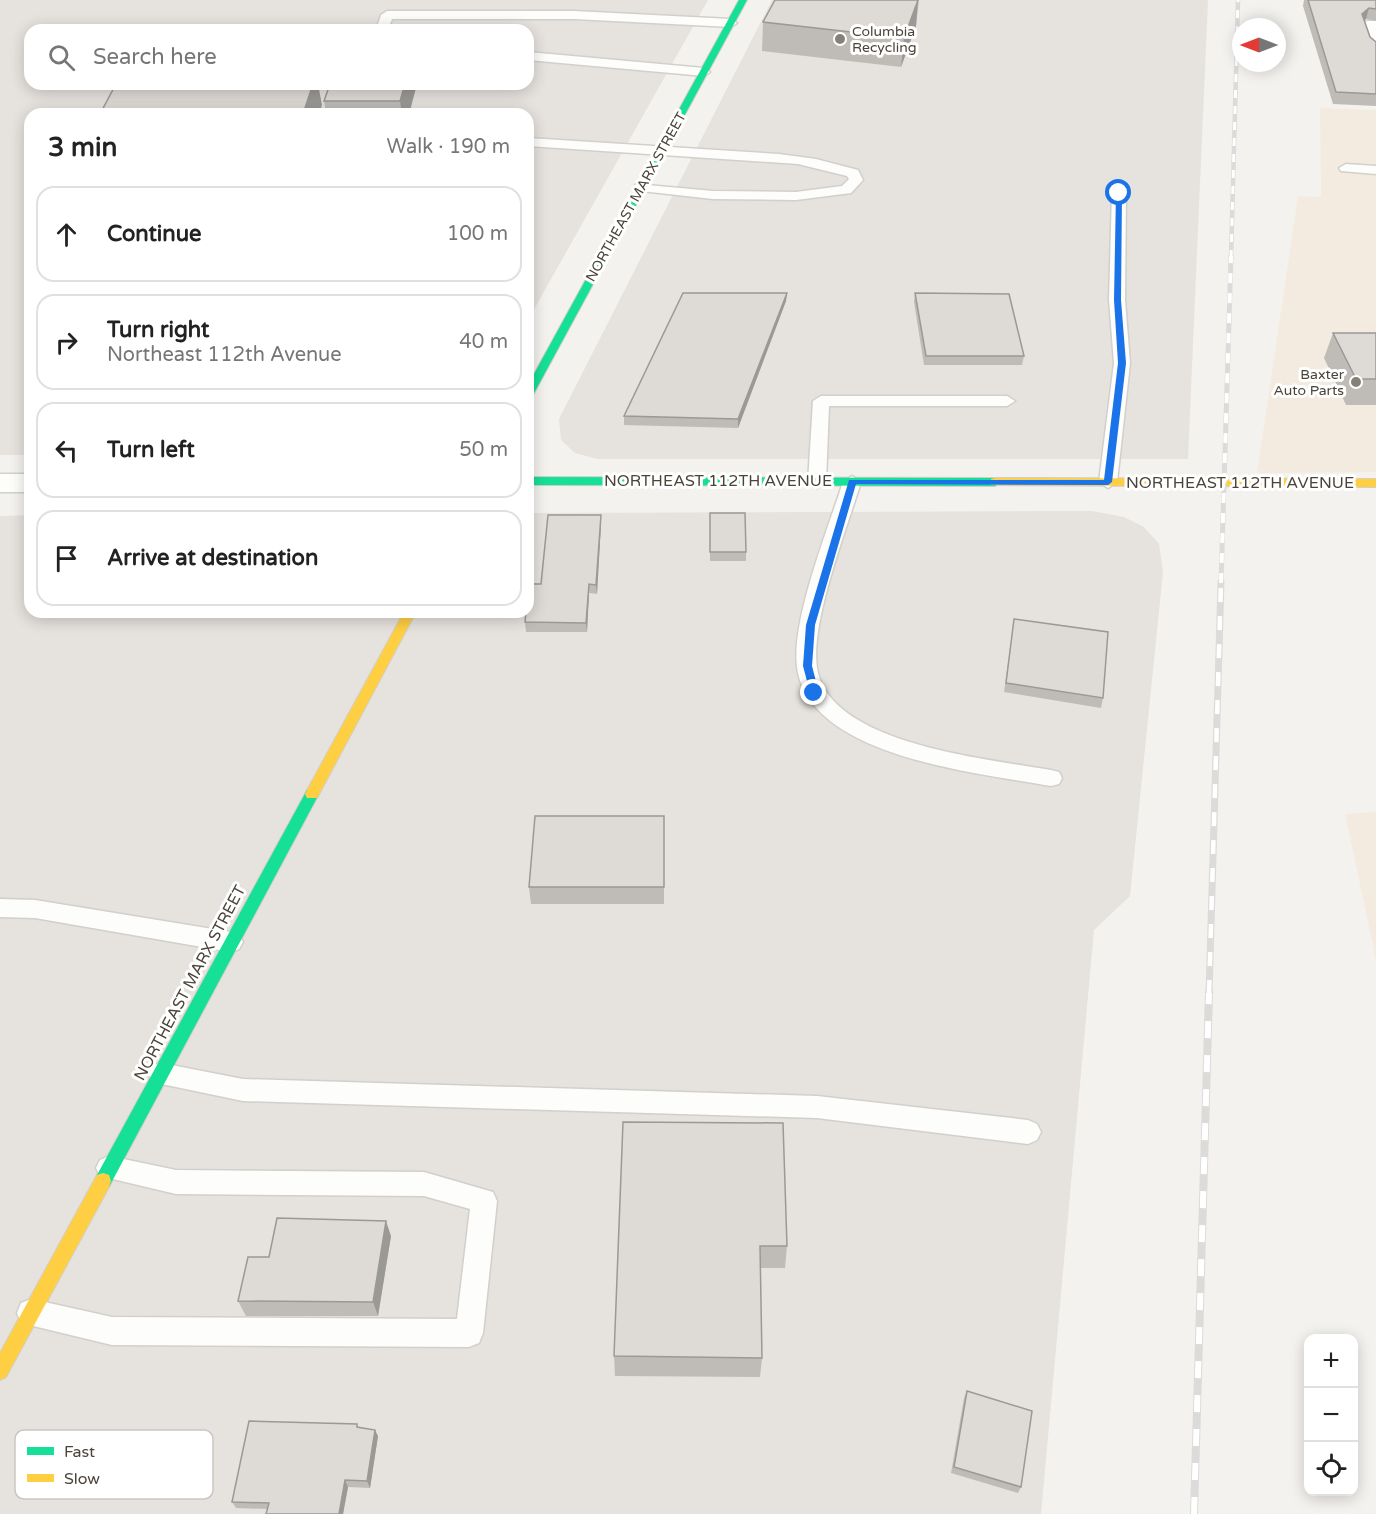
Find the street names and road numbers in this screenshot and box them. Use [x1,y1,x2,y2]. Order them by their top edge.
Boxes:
street label: NORTHEAST MARX STREET [582,109,690,285]
street label: NORTHEAST 112TH AVENUE [604,471,832,491]
street label: NORTHEAST 112TH AVENUE [1126,473,1354,493]
street label: NORTHEAST MARX STREET [130,882,250,1084]

